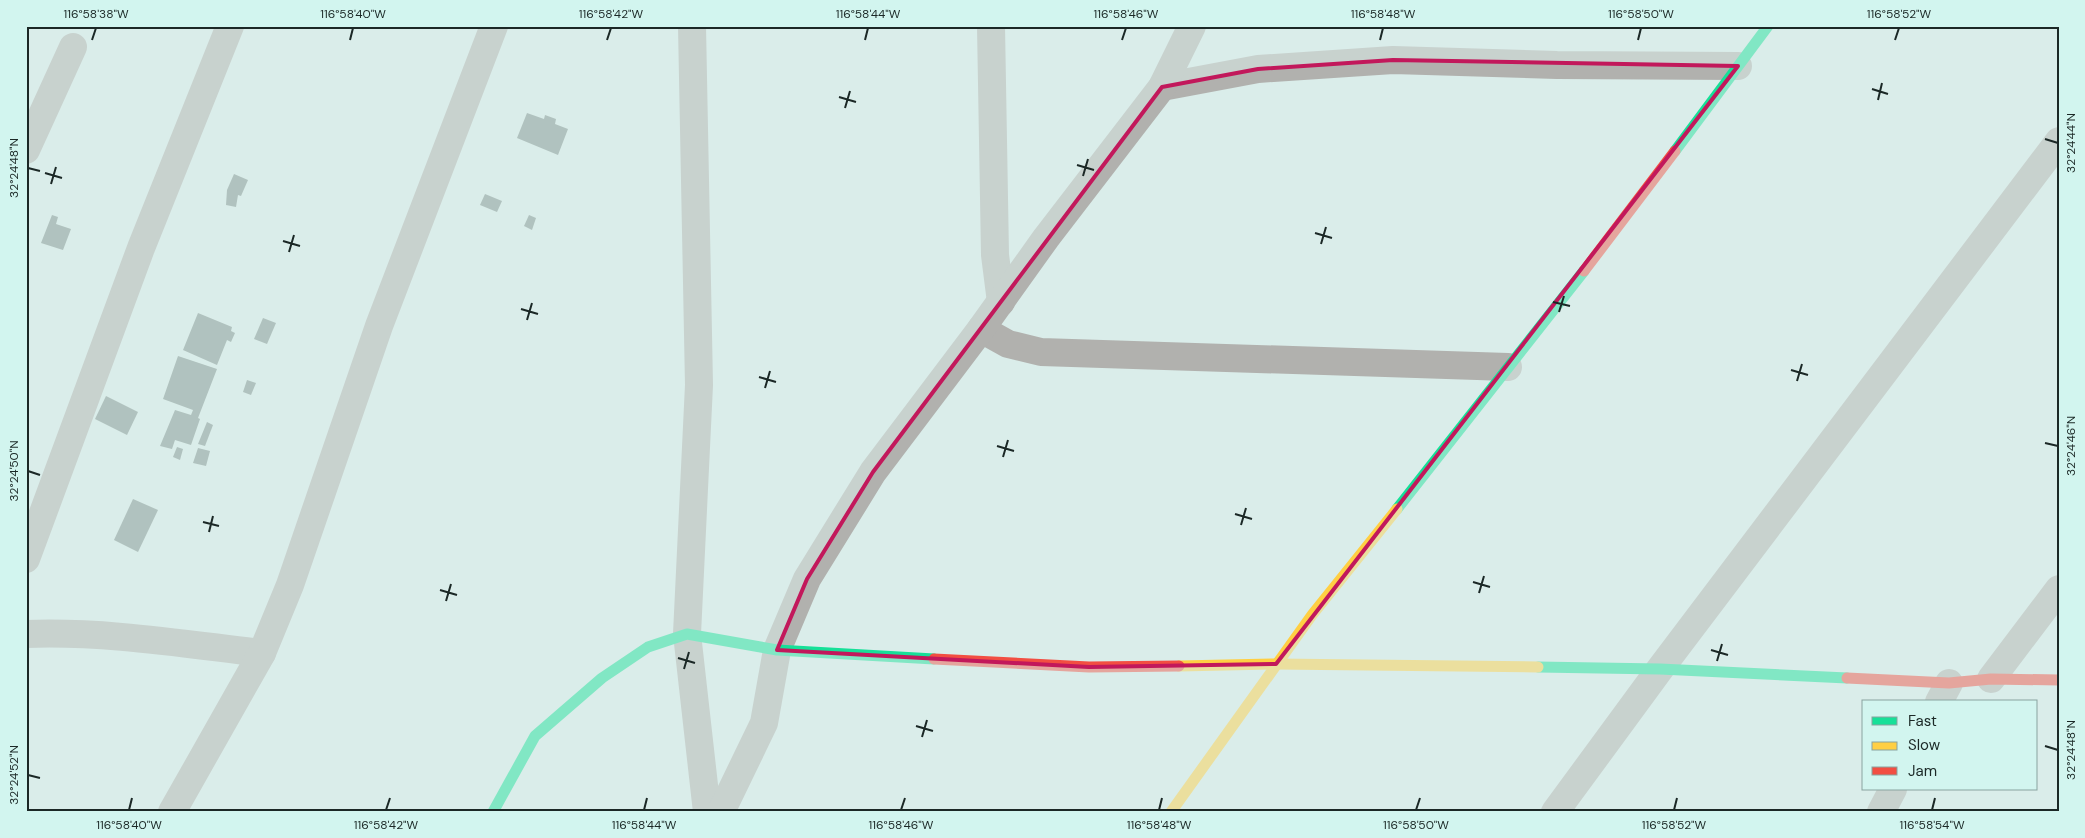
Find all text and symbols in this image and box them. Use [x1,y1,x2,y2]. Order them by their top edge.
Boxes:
text: 116°58'38"W [63,6,129,22]
text: 116°58'40"W [320,6,386,22]
text: 116°58'42"W [579,6,644,22]
text: 116°58'44"W [836,6,901,22]
text: 116°58'46"W [1094,6,1159,22]
text: 116°58'48"W [1351,6,1416,22]
text: 116°58'50"W [1608,6,1674,22]
text: 116°58'52"W [1867,6,1932,22]
text: 32°24'44"N [2063,113,2079,173]
text: 32°24'48"N [6,138,22,198]
text: 32°24'46"N [2063,416,2079,476]
text: 32°24'50"N [6,441,22,501]
legend [1862,700,2038,790]
text: Fast [1908,711,1937,731]
text: 32°24'48"N [2063,720,2079,780]
text: Slow [1908,735,1941,755]
text: 32°24'52"N [6,745,22,805]
text: Jam [1908,761,1937,781]
text: 116°58'40"W [96,817,162,833]
text: 116°58'42"W [354,817,419,833]
text: 116°58'44"W [612,817,677,833]
text: 116°58'46"W [869,817,934,833]
text: 116°58'48"W [1127,817,1192,833]
text: 116°58'50"W [1383,817,1449,833]
text: 116°58'52"W [1642,817,1707,833]
text: 116°58'54"W [1899,817,1965,833]

